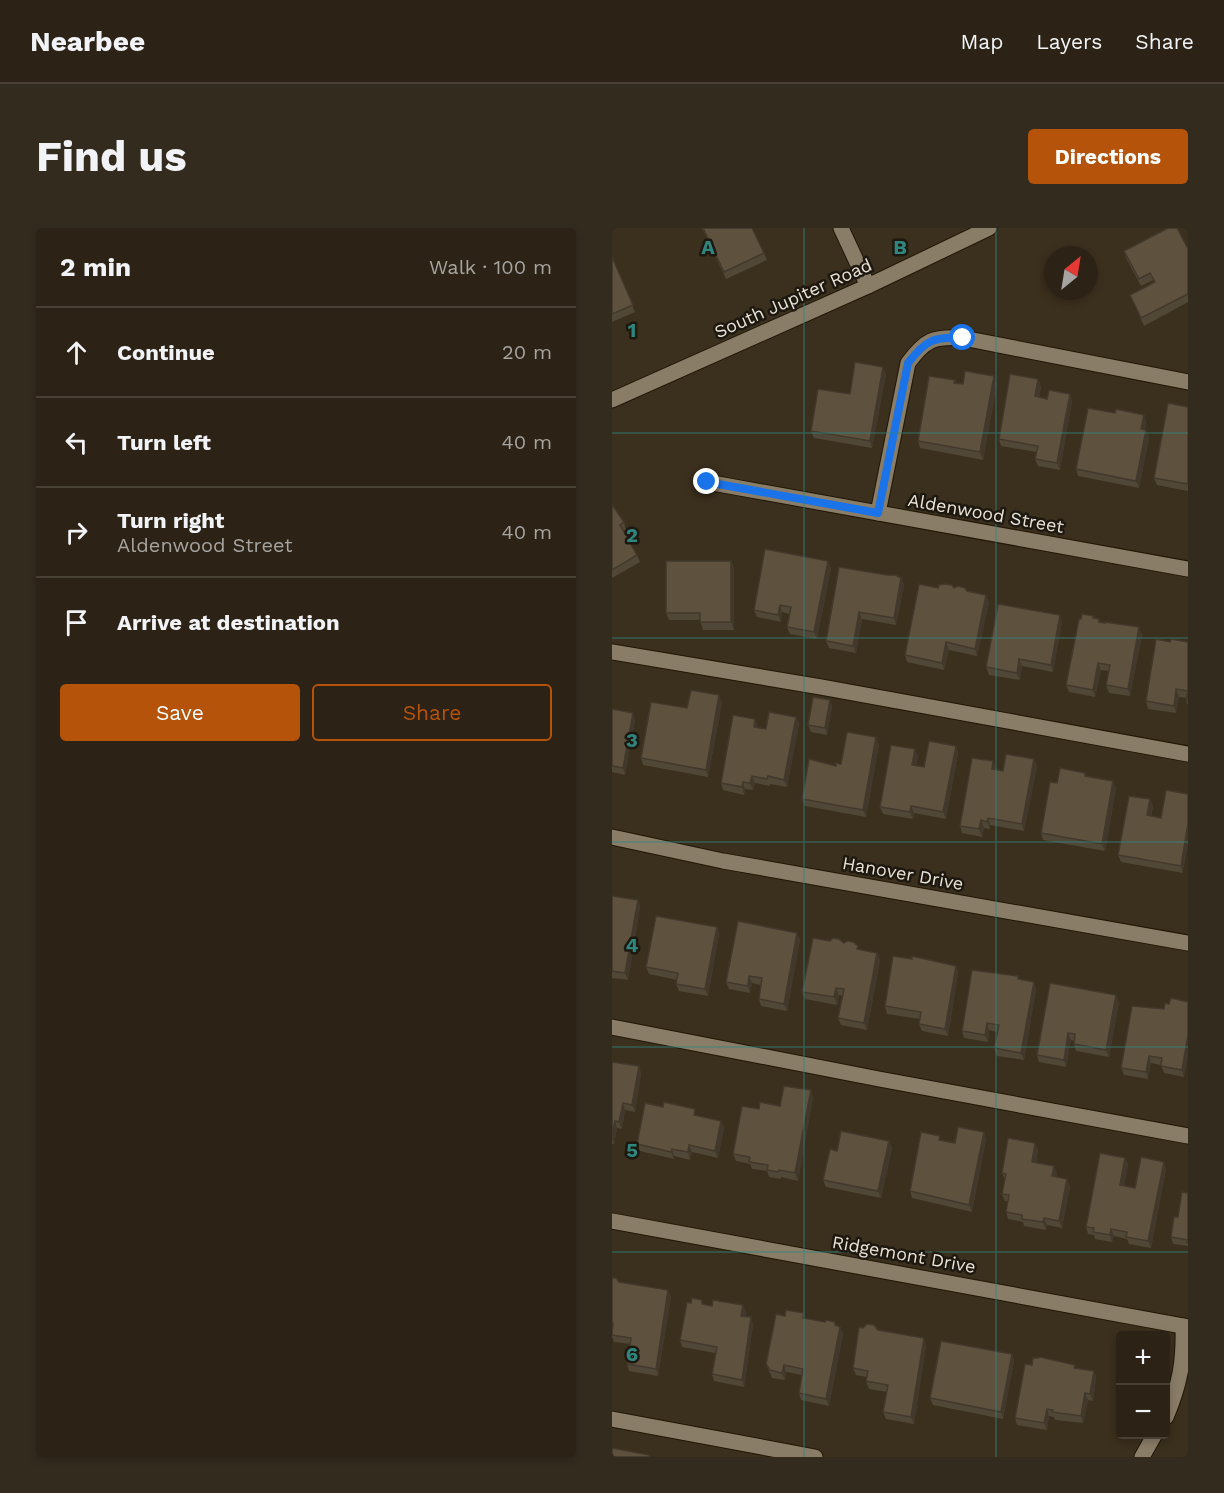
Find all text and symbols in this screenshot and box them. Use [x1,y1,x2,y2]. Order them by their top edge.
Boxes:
text: Nearbee [30,25,145,58]
text: Map [960,29,1003,54]
text: Layers [1036,29,1102,54]
text: Share [1135,29,1194,54]
button: Directions [1028,129,1188,184]
text: Find us [36,132,187,181]
text: A [701,235,715,259]
text: B [893,235,907,259]
north arrow [1044,246,1098,300]
text: 2 min [60,252,131,282]
street label: South Jupiter Road [711,254,875,342]
text: Walk · 100 m [429,255,552,279]
text: 1 [628,318,636,342]
route start [949,324,975,350]
icon: ahead [60,336,93,369]
text: Continue [117,340,215,365]
text: 20 m [502,340,552,364]
icon: left [60,426,93,459]
text: Turn left [117,430,211,455]
text: 40 m [501,430,552,454]
route end [693,468,719,494]
street label: Aldenwood Street [906,489,1066,537]
text: Turn right [117,508,224,533]
icon: right [60,516,93,549]
text: 40 m [501,520,552,544]
text: 2 [626,523,638,547]
text: Aldenwood Street [117,533,293,557]
icon: arrive [60,606,93,639]
text: Arrive at destination [117,610,340,635]
button: Save [60,684,300,741]
button: Share [312,684,552,741]
text: 3 [626,728,638,752]
street label: Hanover Drive [841,852,965,894]
text: 4 [626,933,639,957]
text: 5 [626,1138,638,1162]
street label: Ridgemont Drive [831,1231,977,1277]
map controls [1116,1331,1170,1439]
button: + [1116,1331,1170,1385]
text: 6 [626,1342,638,1366]
button: − [1116,1385,1170,1439]

